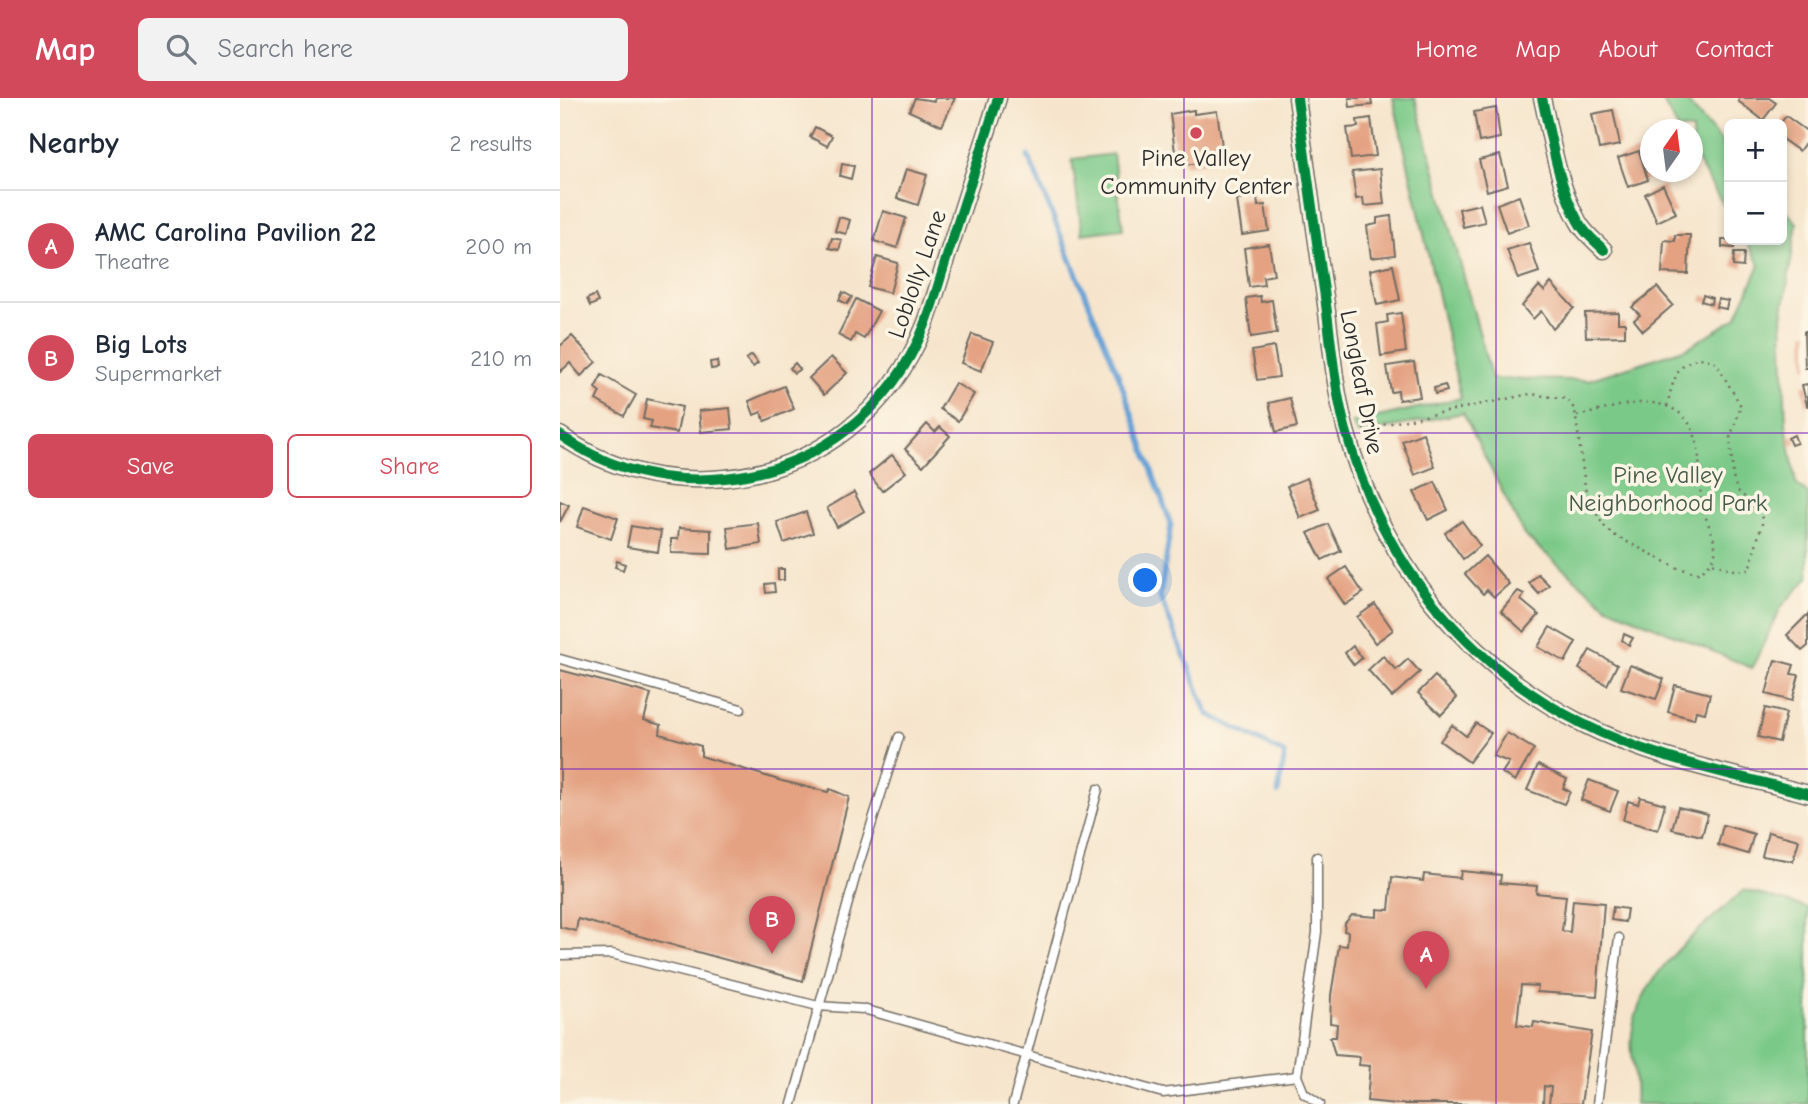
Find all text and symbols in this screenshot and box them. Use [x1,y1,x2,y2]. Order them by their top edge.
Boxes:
search box [138,18,628,81]
text: Map [35,30,96,68]
icon: search [162,30,200,68]
text: Search here [218,34,353,64]
text: Home [1416,35,1477,63]
text: Map [1515,35,1561,63]
text: About [1599,35,1657,63]
text: Contact [1695,35,1773,63]
north arrow [1640,119,1703,182]
map controls [1724,119,1787,245]
button: + [1724,119,1787,182]
marker: Pine Valley Community Center [1188,125,1204,141]
text: Nearby [28,126,119,161]
text: 2 results [450,130,532,157]
place label: Pine Valley Community Center [1100,144,1292,200]
button: − [1724,182,1787,245]
street label: Loblolly Lane [882,206,952,342]
text: AMC Carolina Pavilion 22 [95,218,376,248]
text: A [45,233,57,260]
text: 200 m [465,233,532,260]
text: Theatre [95,248,170,275]
street label: Longleaf Drive [1334,308,1390,456]
text: Big Lots [95,330,187,360]
text: B [44,345,58,372]
text: 210 m [470,345,532,372]
text: Supermarket [95,360,221,387]
button: Save [28,434,273,498]
button: Share [287,434,532,498]
park label: Pine Valley Neighborhood Park [1569,461,1768,517]
your location [1128,563,1162,597]
pin: B [749,896,795,954]
pin: A [1403,931,1449,989]

